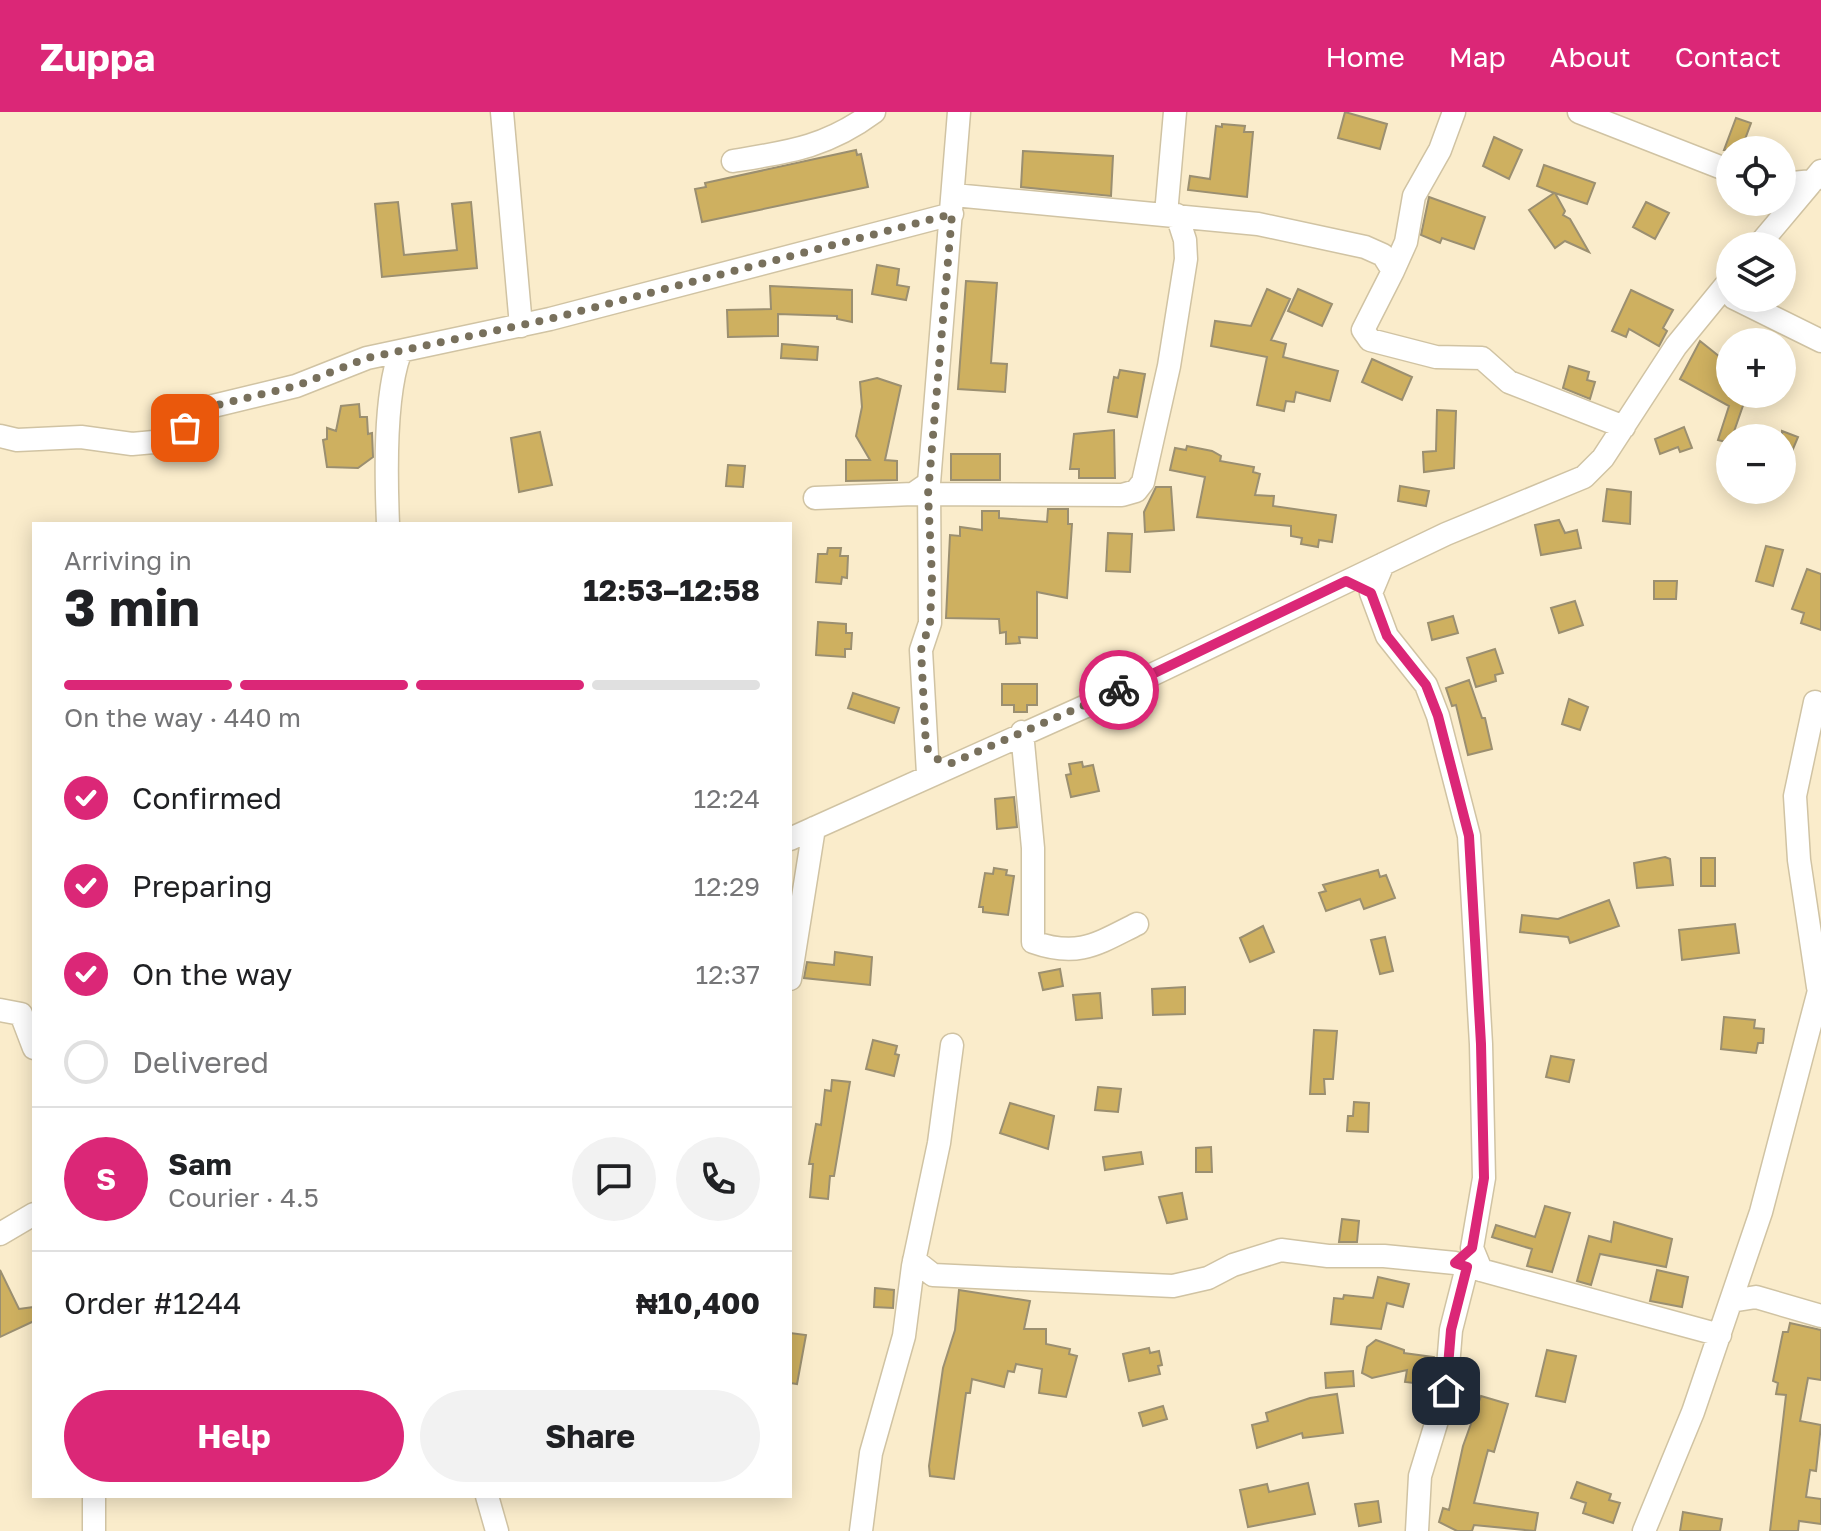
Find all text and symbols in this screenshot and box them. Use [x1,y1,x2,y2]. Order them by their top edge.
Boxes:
text: Zuppa [40,34,155,79]
text: Home [1326,40,1405,73]
text: Map [1449,40,1506,73]
text: About [1550,40,1631,73]
text: Contact [1675,40,1781,73]
map controls [1716,136,1796,504]
button: locate [1716,136,1796,216]
button: layers [1716,232,1796,312]
button: + [1716,328,1796,408]
pin [151,394,219,462]
icon: bag [163,406,207,450]
button: − [1716,424,1796,504]
text: Arriving in [64,545,192,576]
text: 12:53–12:58 [583,572,760,608]
text: 3 min [64,575,200,637]
courier [1079,650,1159,730]
icon: bike [1097,668,1141,712]
text: On the way · 440 m [64,702,301,733]
icon: check [64,776,108,820]
text: Confirmed [132,780,282,816]
text: 12:24 [694,783,760,814]
icon: check [64,864,108,908]
text: Preparing [132,868,273,904]
text: 12:29 [694,871,760,902]
icon: check [64,952,108,996]
text: On the way [132,956,292,992]
text: 12:37 [696,959,760,990]
text: Delivered [132,1044,269,1080]
button: chat [572,1137,656,1221]
button: phone [676,1137,760,1221]
text: Sam [168,1146,232,1182]
text: S [96,1161,116,1197]
text: Courier · 4.5 [168,1182,319,1213]
text: Order #1244 [64,1285,242,1321]
text: ₦10,400 [636,1285,760,1321]
pin [1412,1357,1480,1425]
icon: home [1424,1369,1468,1413]
button: Help [64,1390,404,1482]
button: Share [420,1390,760,1482]

